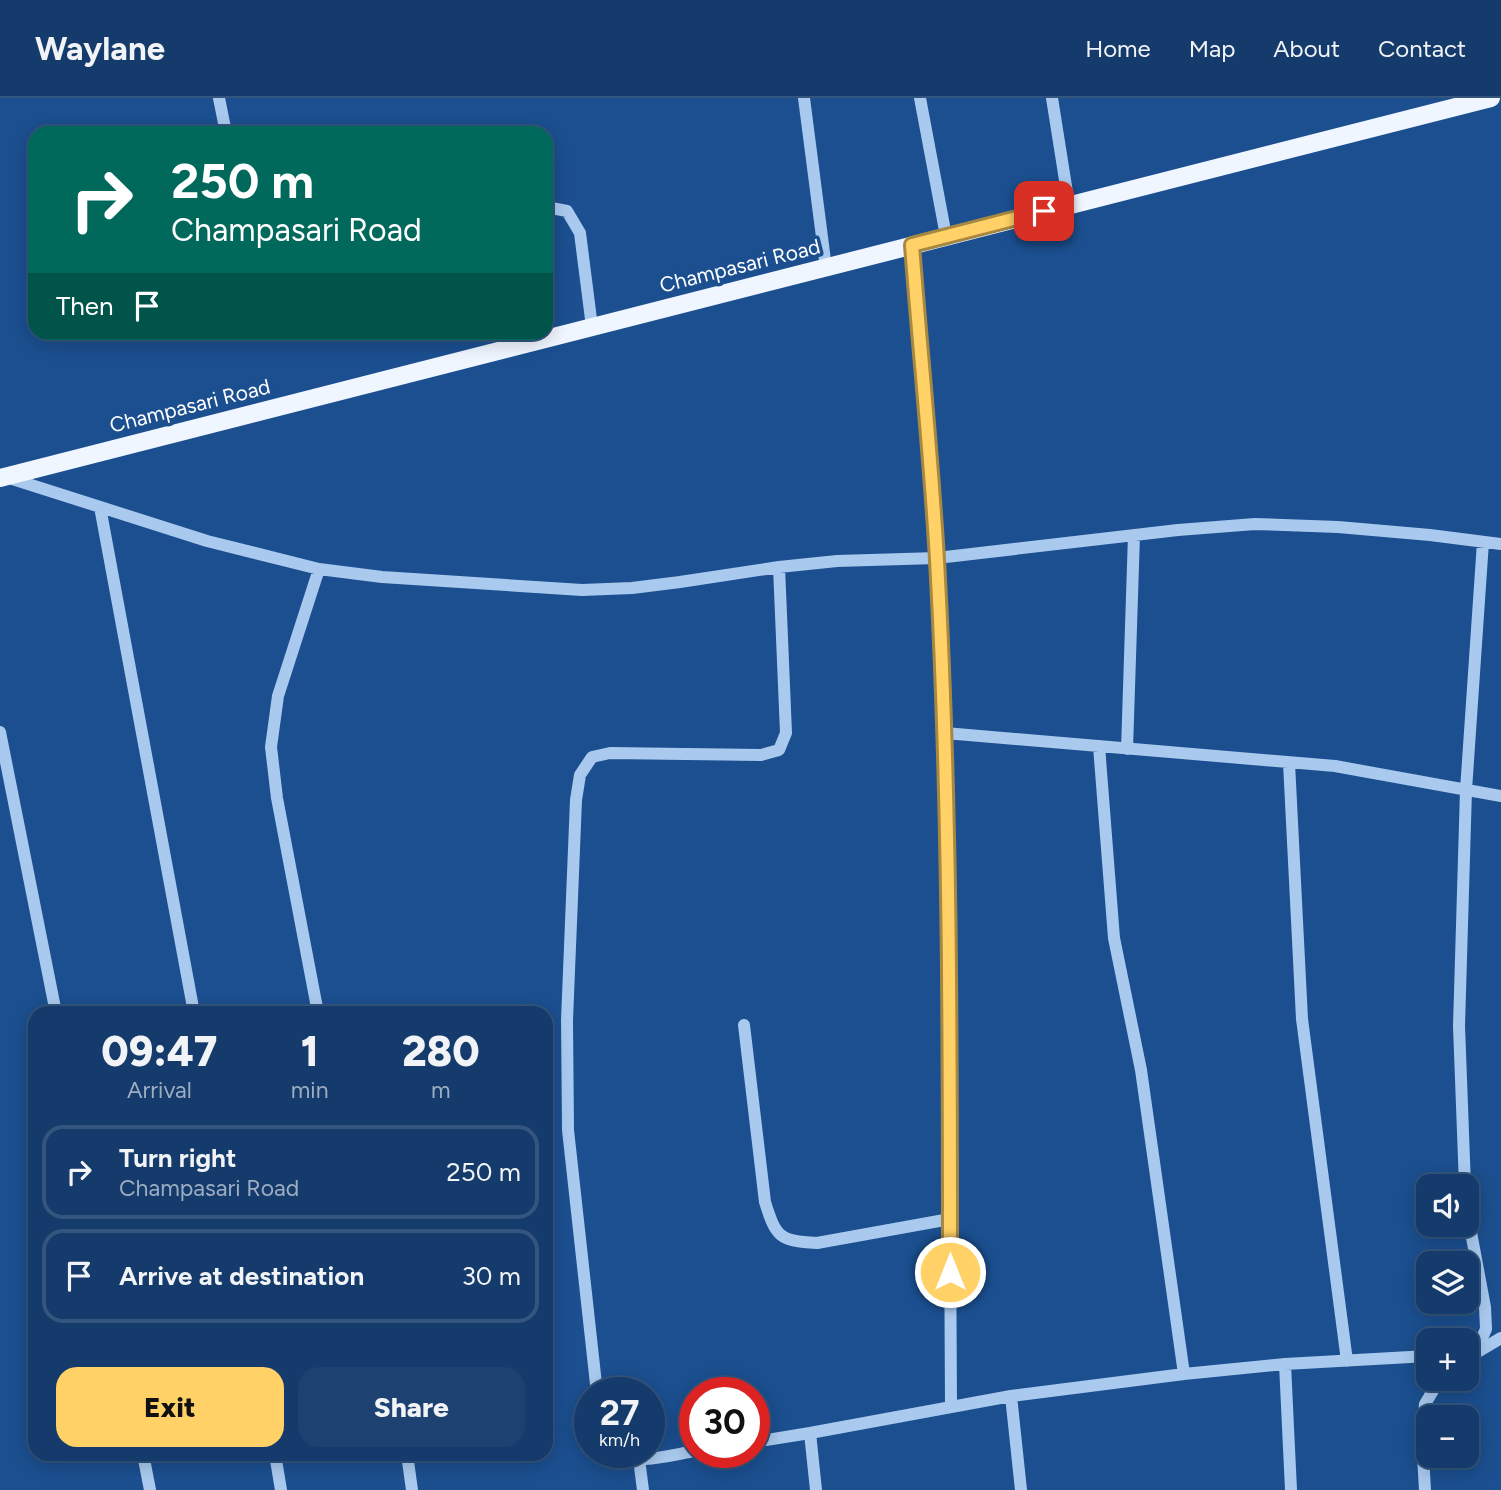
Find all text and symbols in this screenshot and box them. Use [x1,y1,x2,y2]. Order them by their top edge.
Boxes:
text: Waylane [35,29,165,68]
text: Home [1085,34,1151,63]
text: Map [1189,34,1235,63]
text: About [1273,34,1340,63]
text: Contact [1378,34,1466,63]
text: 250 m [171,151,314,210]
icon: right [56,154,147,245]
pin [1014,181,1074,241]
icon: arrive [1025,192,1063,230]
text: Champasari Road [171,211,422,249]
street label: Champasari Road [657,233,823,298]
icon: arrive [128,287,166,325]
text: Then [56,290,114,322]
street label: Champasari Road [107,373,273,438]
text: 09:47 [101,1026,217,1077]
text: 1 [301,1026,319,1077]
text: 280 [402,1026,480,1077]
text: Arrival [127,1076,192,1104]
text: min [291,1076,329,1104]
text: m [431,1076,451,1104]
text: Turn right [119,1142,236,1174]
icon: right [60,1153,98,1191]
text: 250 m [446,1156,521,1188]
text: Champasari Road [119,1174,299,1202]
map controls [1416,1174,1479,1468]
button: sound [1416,1174,1479,1237]
position arrow [913,1235,987,1309]
button: layers [1416,1251,1479,1314]
icon: arrive [60,1257,98,1295]
text: Arrive at destination [119,1260,364,1292]
text: 30 m [462,1260,521,1292]
button: + [1416,1328,1479,1391]
button: Exit [56,1367,284,1447]
button: Share [298,1367,525,1447]
speed limit sign: 30 [679,1377,770,1468]
text: 27 [600,1392,639,1434]
button: − [1416,1405,1479,1468]
text: km/h [599,1429,640,1451]

